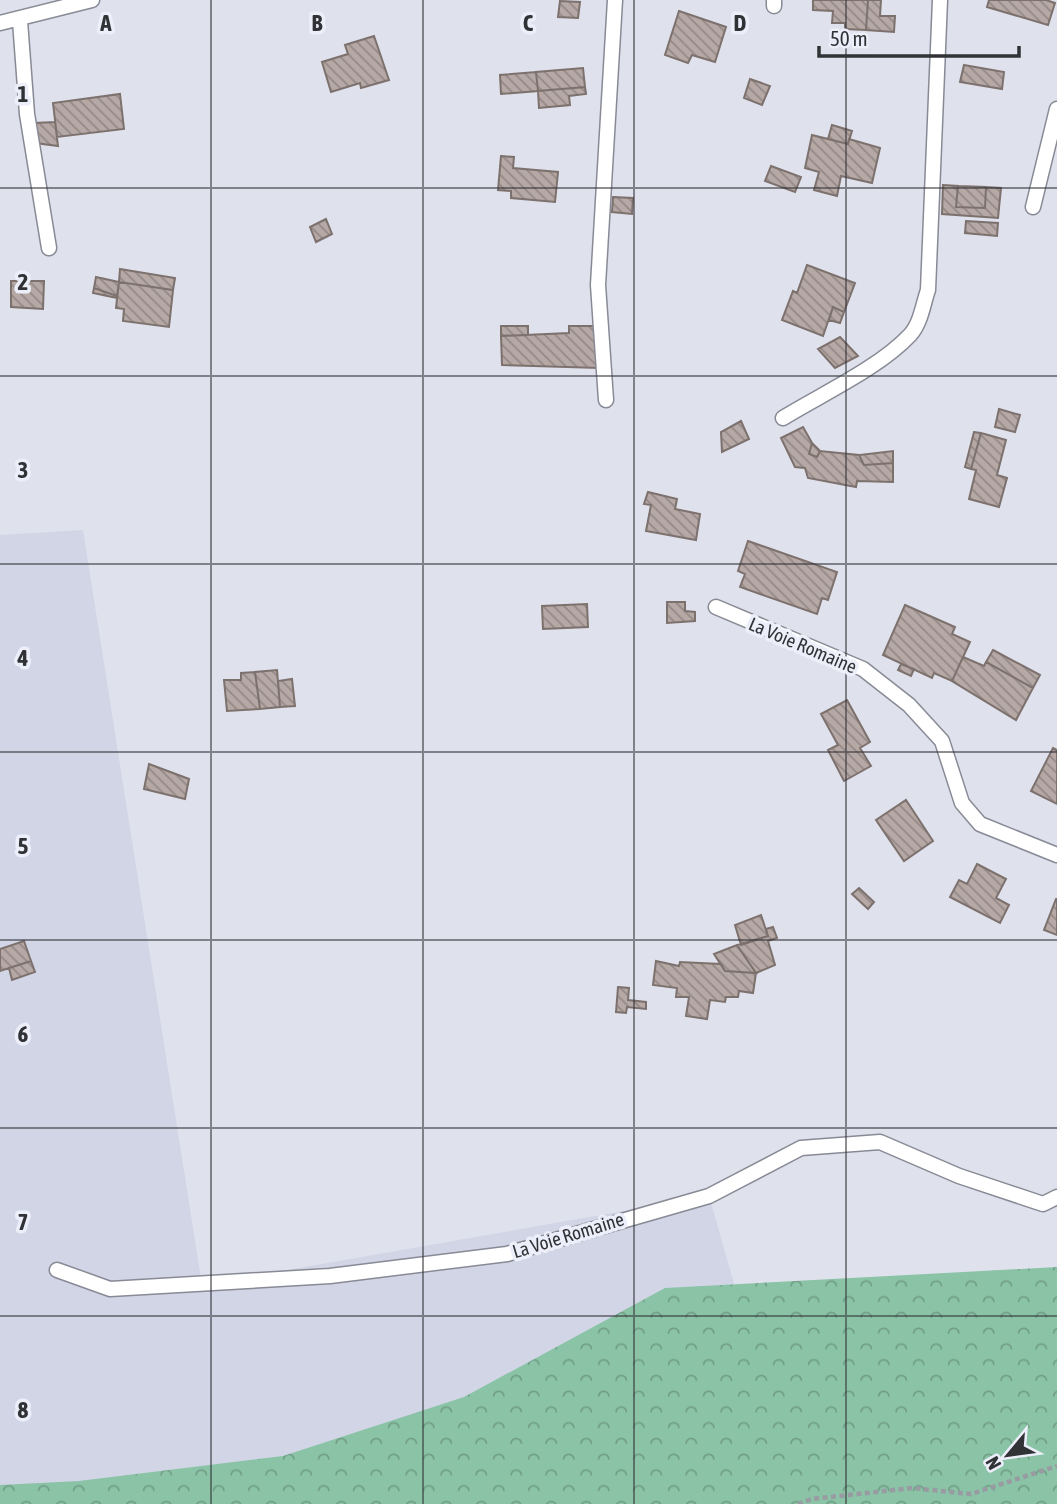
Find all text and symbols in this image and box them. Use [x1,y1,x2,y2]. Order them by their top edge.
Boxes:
text: A [99,10,112,36]
text: B [312,10,323,36]
text: C [523,10,534,36]
text: D [734,10,747,36]
scale bar [819,14,1018,58]
text: 50 m [830,26,868,50]
text: 1 [18,81,29,107]
text: 2 [18,269,28,295]
text: 3 [18,457,28,483]
street label: La Voie Romaine [746,612,860,678]
text: 4 [17,645,29,671]
text: 5 [18,833,29,859]
text: 6 [18,1021,29,1047]
street label: La Voie Romaine [510,1208,626,1262]
text: 7 [18,1209,28,1235]
text: 8 [18,1397,29,1423]
north arrow [973,1420,1043,1490]
text: N [981,1453,1005,1473]

